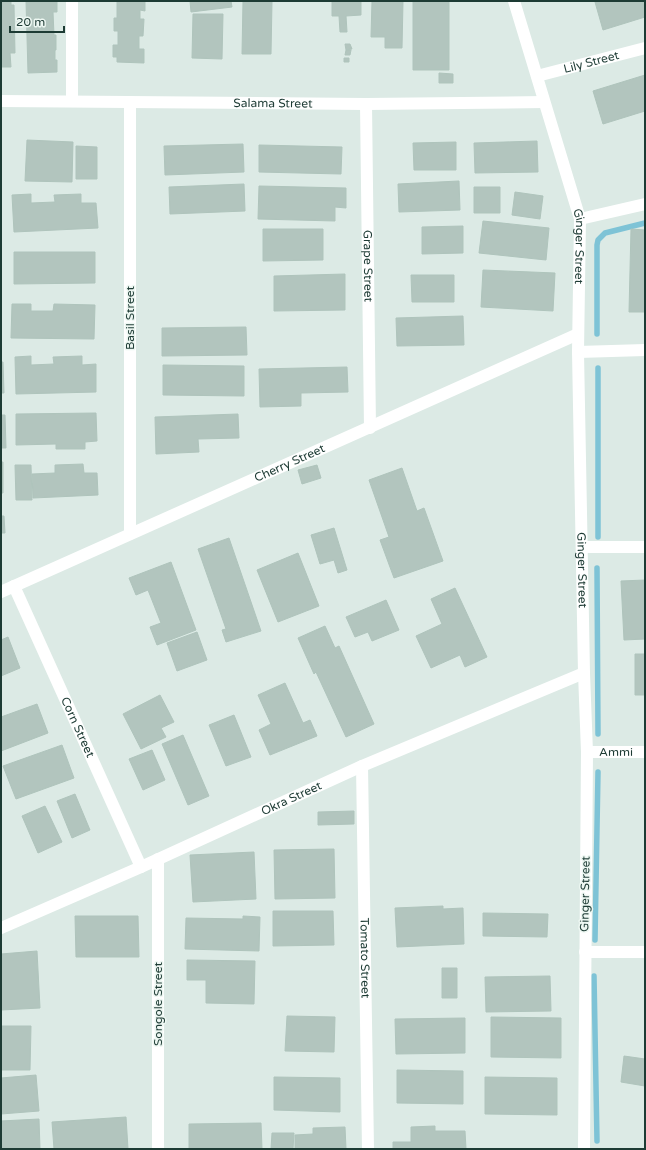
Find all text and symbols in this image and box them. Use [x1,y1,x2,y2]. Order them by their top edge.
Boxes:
scale bar [10,8,64,34]
text: 20 m [16,15,45,29]
street label: Lily Street [562,48,621,76]
street label: Salama Street [233,96,313,111]
street label: Ginger Street [570,207,587,285]
street label: Grape Street [361,230,375,303]
street label: Basil Street [123,285,137,350]
street label: Cherry Street [252,441,327,485]
street label: Ginger Street [574,532,590,609]
street label: Corn Street [58,695,98,760]
street label: Ammi [599,745,633,759]
street label: Okra Street [259,778,324,818]
street label: Ginger Street [577,856,593,932]
street label: Tomato Street [357,917,373,999]
street label: Songole Street [151,962,165,1046]

